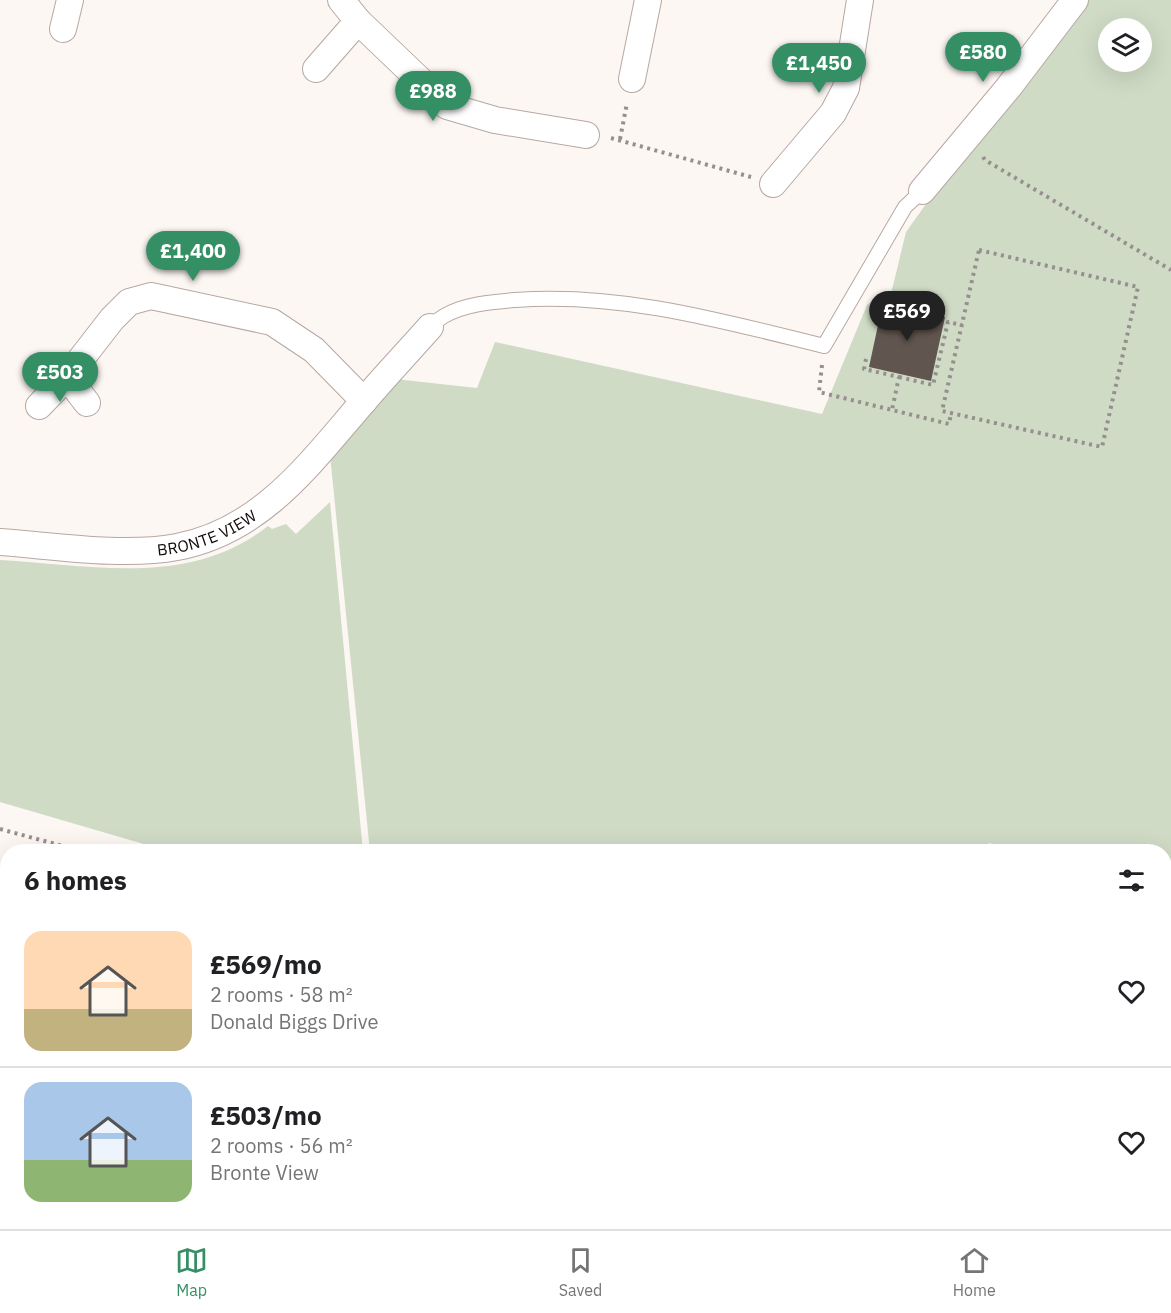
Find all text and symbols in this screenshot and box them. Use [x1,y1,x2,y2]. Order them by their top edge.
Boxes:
map controls [1098,18,1152,72]
button: layers [1098,18,1152,72]
pin: £580 [947,32,1019,83]
text: £580 [959,38,1007,65]
pin: £1,450 [770,43,868,94]
text: £1,450 [786,49,852,76]
pin: £988 [397,71,469,122]
text: £988 [409,77,457,104]
pin: £1,400 [144,231,242,282]
text: £1,400 [160,237,226,264]
pin: £569 [871,291,943,342]
text: £569 [883,297,931,324]
pin: £503 [24,352,96,403]
text: £503 [36,358,84,385]
street label: BRONTE VIEW [156,505,260,560]
text: 6 homes [24,863,127,897]
icon: filters [1115,864,1148,897]
text: £569/mo [210,947,322,981]
icon: home [72,955,144,1027]
icon: heart [1115,975,1148,1008]
text: 2 rooms · 58 m² [210,981,353,1008]
text: Donald Biggs Drive [210,1008,379,1035]
text: £503/mo [210,1098,322,1132]
icon: home [72,1106,144,1178]
icon: heart [1115,1126,1148,1159]
text: 2 rooms · 56 m² [210,1132,353,1159]
text: Bronte View [210,1159,319,1186]
tab: Map [175,1244,208,1300]
tab: Saved [559,1244,602,1300]
tab: Home [953,1244,996,1300]

